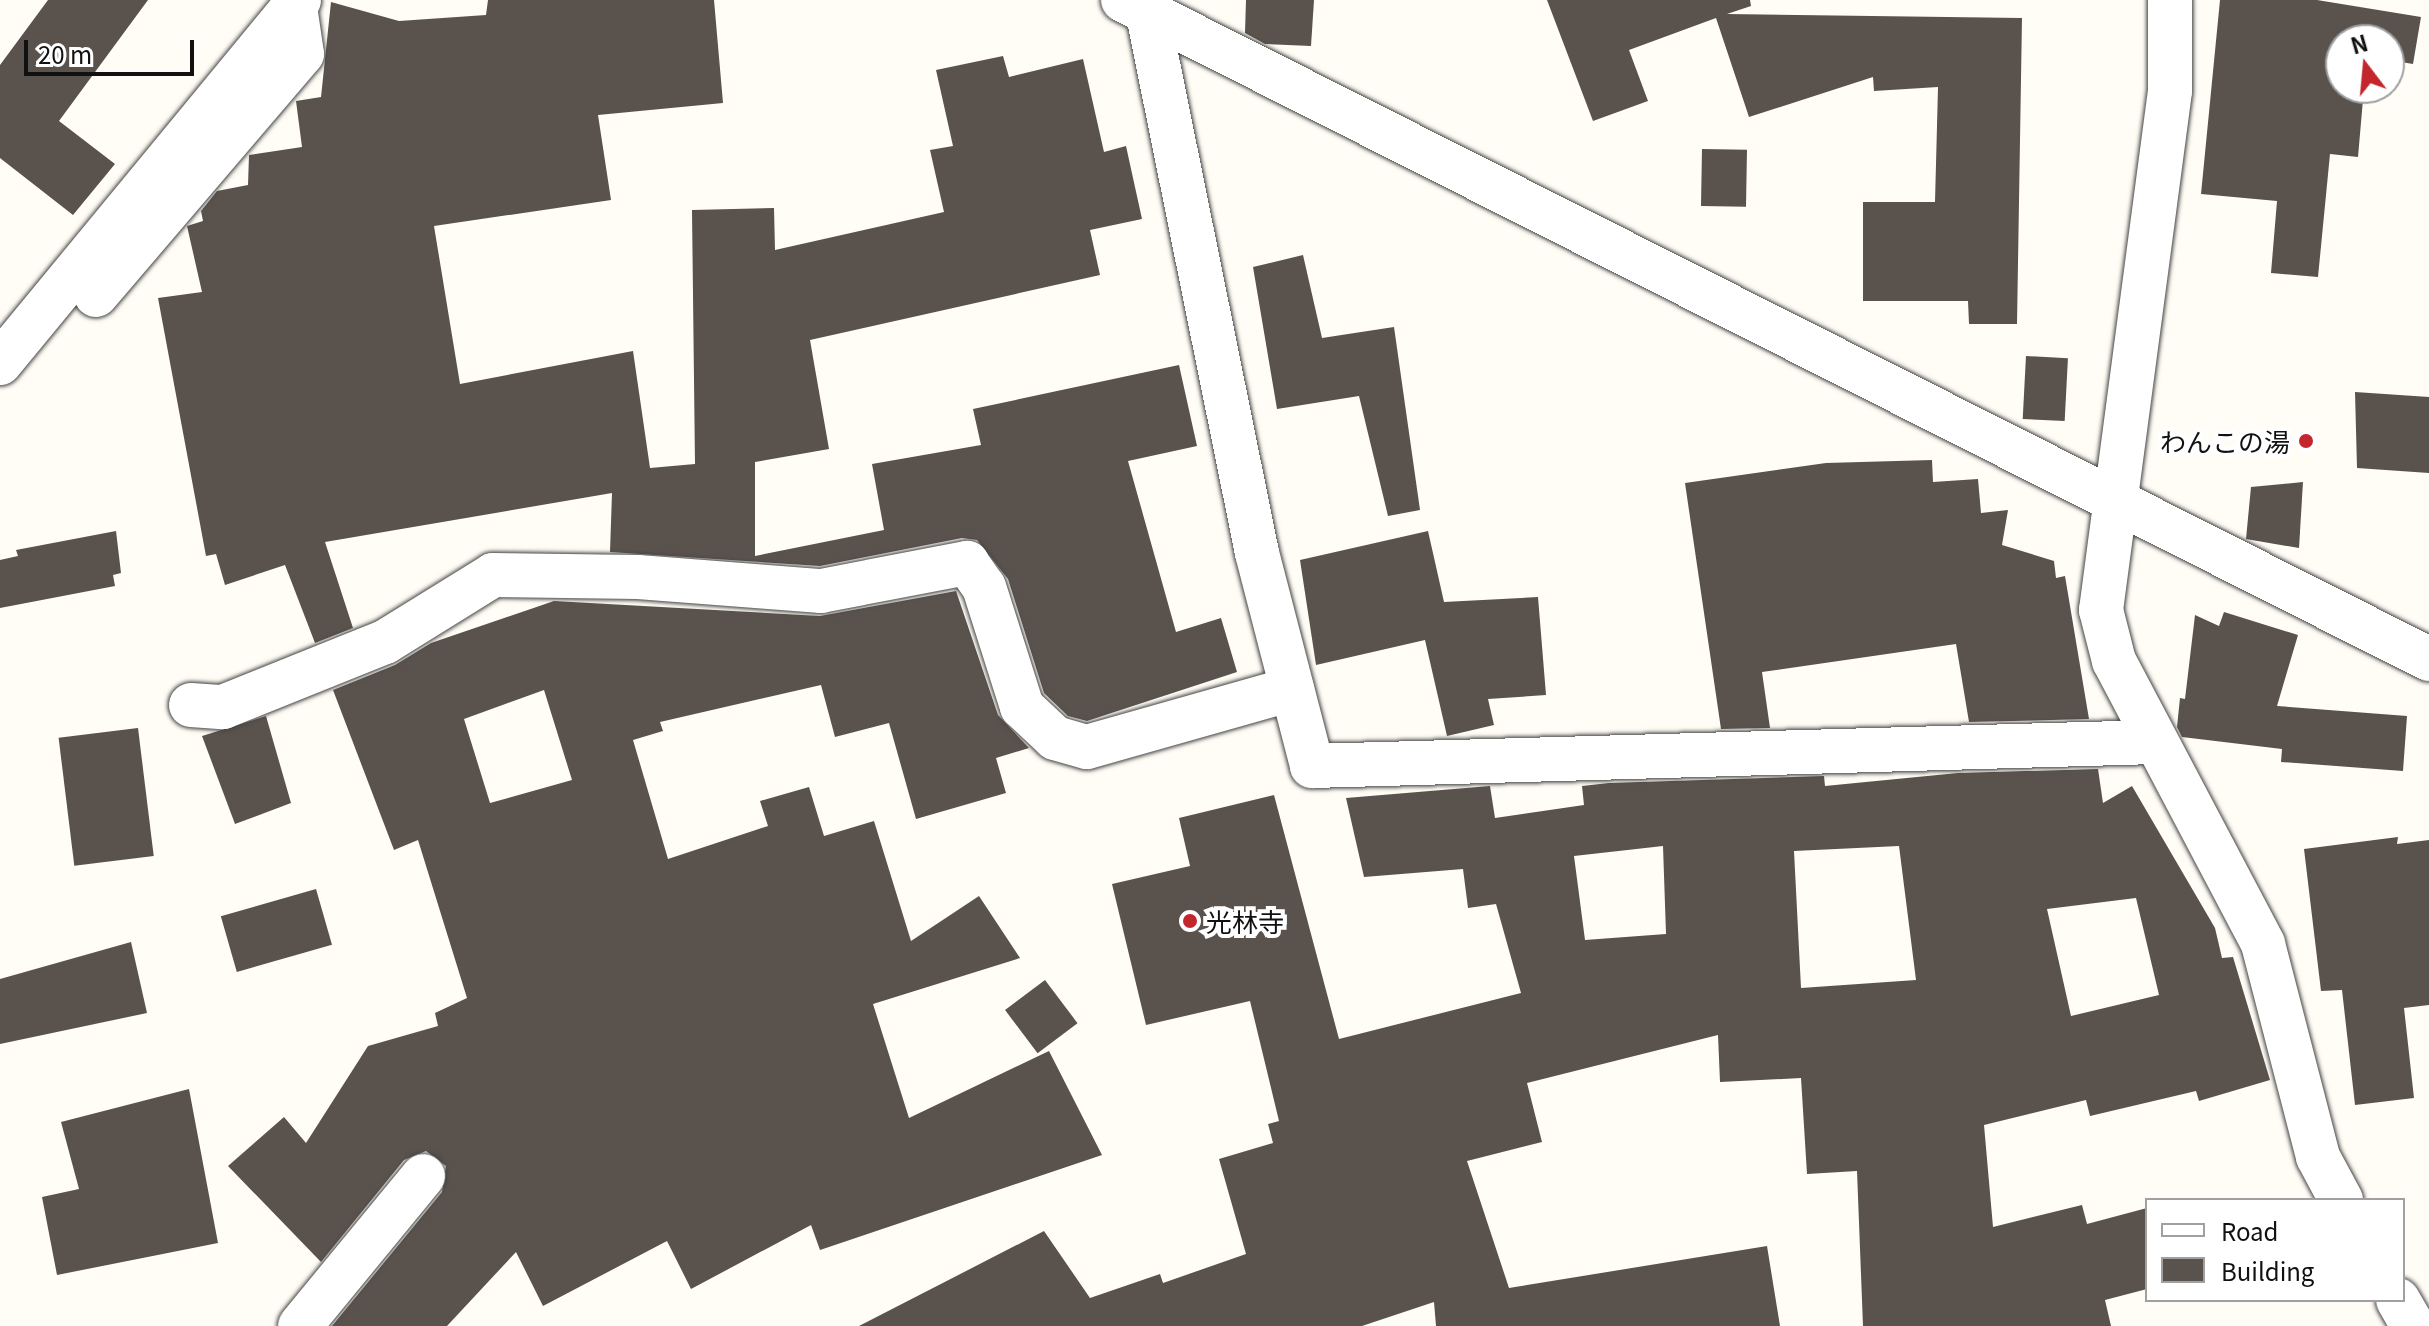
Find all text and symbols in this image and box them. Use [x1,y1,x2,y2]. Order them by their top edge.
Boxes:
scale bar [28,24,198,74]
north arrow [2325,24,2405,104]
text: N [2347,25,2371,61]
text: 20 m [38,36,92,71]
place label: わんこの湯 [2160,425,2290,457]
marker: わんこの湯 [2297,432,2315,450]
place label: 光林寺 [1206,905,1284,937]
marker: 光林寺 [1181,912,1199,930]
legend [2145,1198,2405,1302]
text: Road [2221,1213,2278,1248]
text: Building [2221,1253,2314,1288]

